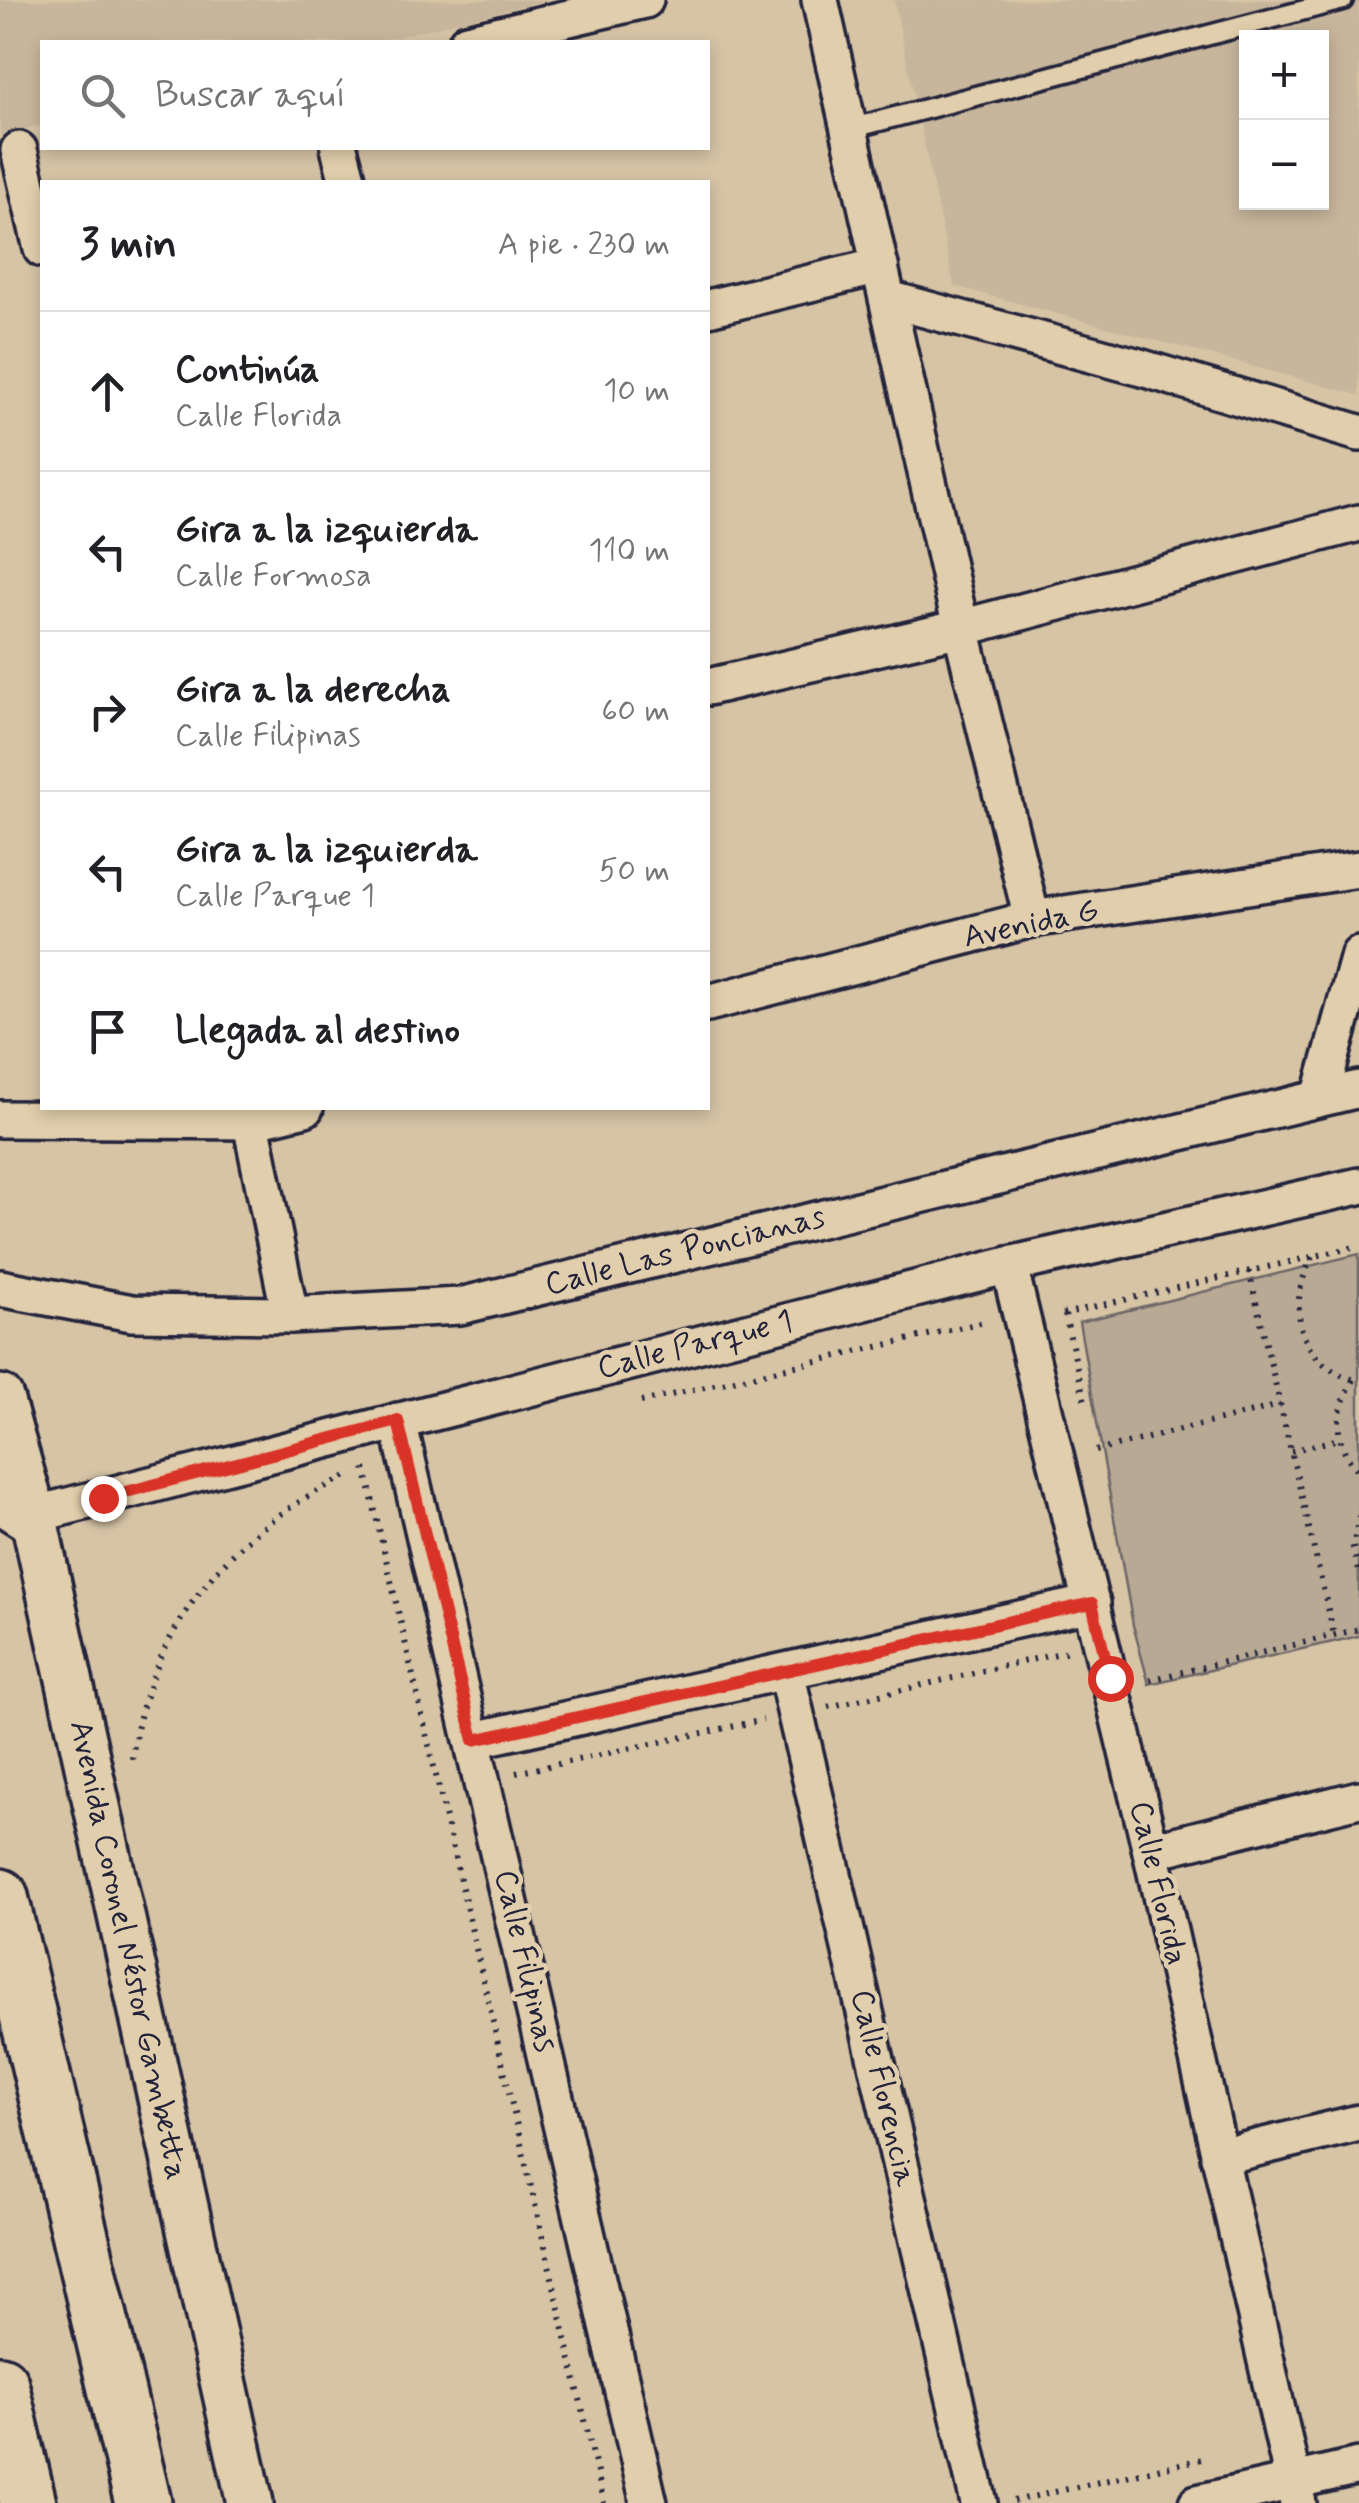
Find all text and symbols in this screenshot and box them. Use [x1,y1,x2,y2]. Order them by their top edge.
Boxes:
map controls [1239,30,1329,210]
button: + [1239,30,1329,120]
search box [40,40,710,150]
icon: search [75,68,130,123]
text: Buscar aquí [155,71,346,120]
button: − [1239,120,1329,210]
text: 3 min [80,218,177,273]
text: A pie · 230 m [498,224,670,266]
text: Continúa [175,346,320,395]
icon: ahead [80,364,135,419]
text: 10 m [603,370,670,412]
text: Calle Florida [175,395,342,437]
text: Gira a la izquierda [175,506,478,555]
icon: left [80,524,135,579]
text: 110 m [589,530,670,572]
text: Calle Formosa [175,555,372,597]
text: Gira a la derecha [175,666,451,715]
icon: right [80,684,135,739]
text: 60 m [601,690,670,732]
text: Calle Filipinas [175,715,361,757]
text: Gira a la izquierda [175,826,478,875]
icon: left [80,844,135,899]
text: 50 m [598,850,670,892]
text: Calle Parque 1 [175,875,375,917]
street label: Avenida G [960,889,1102,959]
icon: arrive [80,1004,135,1059]
text: Llegada al destino [175,1007,460,1056]
street label: Calle Las Poncianas [541,1196,829,1306]
street label: Calle Parque 1 [593,1300,797,1390]
route end [81,1476,127,1522]
route start [1088,1656,1134,1702]
street label: Avenida Coronel Néstor Gambetta [59,1716,197,2184]
street label: Calle Florida [1119,1797,1197,1969]
street label: Calle Filipinas [484,1866,566,2056]
street label: Calle Florencia [840,1985,926,2191]

